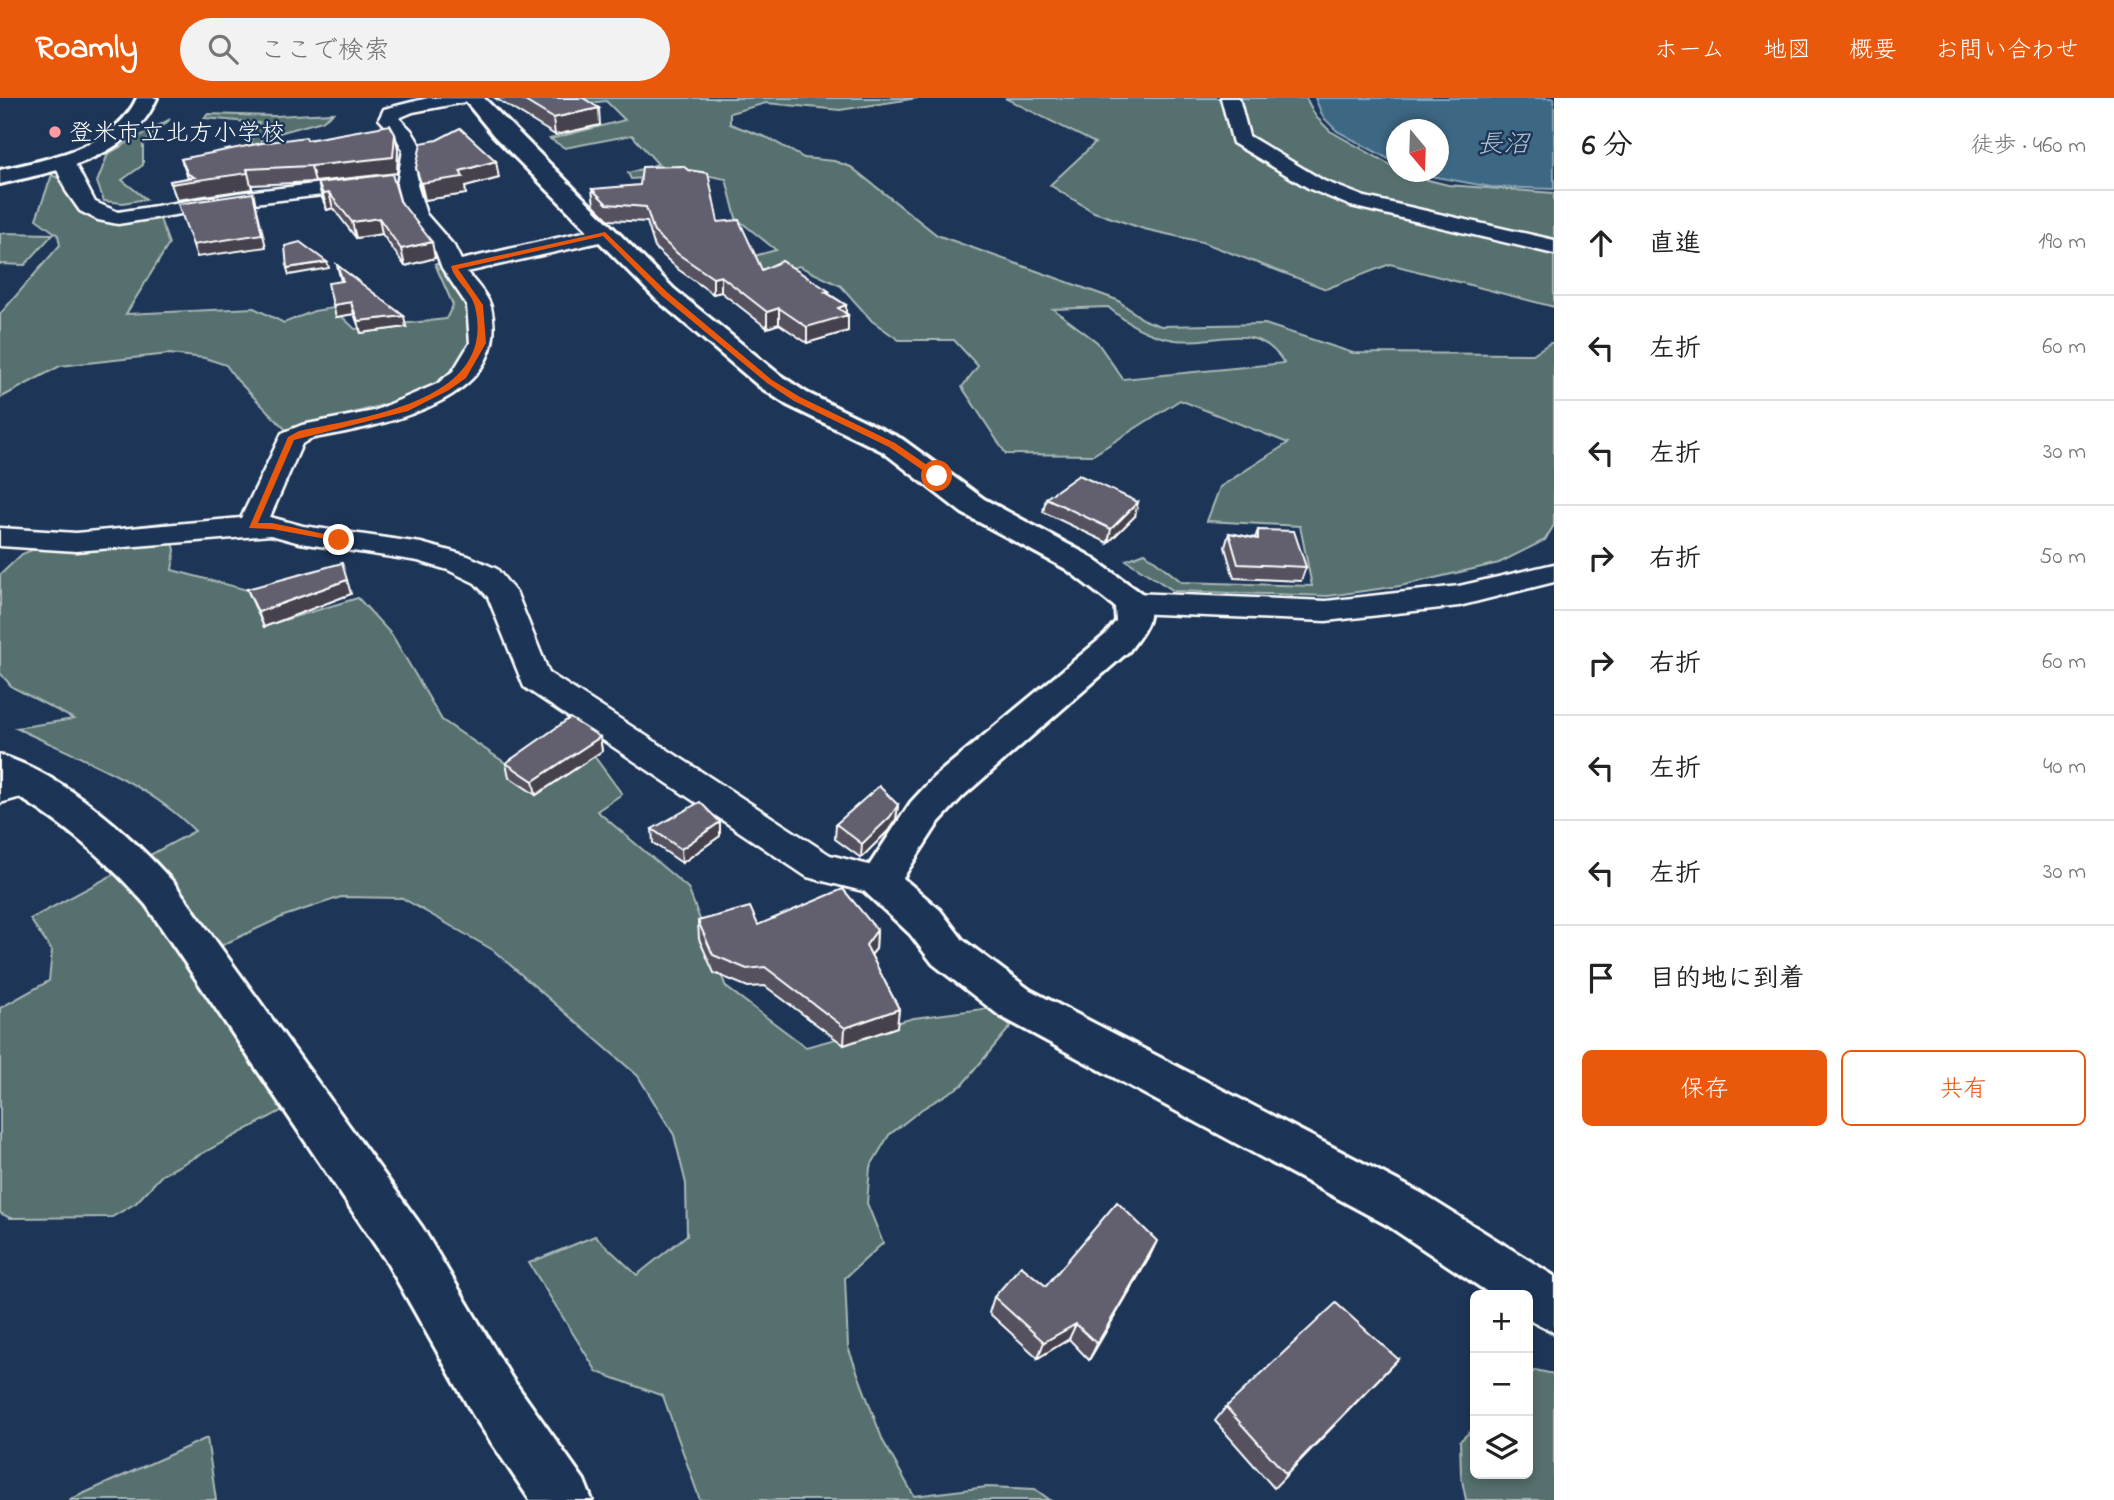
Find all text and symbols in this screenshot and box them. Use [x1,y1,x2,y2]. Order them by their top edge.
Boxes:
search box [180,18,670,81]
text: Roamly [35,25,138,73]
icon: search [204,30,242,68]
text: ここで検索 [260,33,390,71]
text: ホーム [1654,34,1725,69]
text: 地図 [1763,34,1811,69]
text: 概要 [1849,34,1897,69]
text: お問い合わせ [1935,34,2079,69]
place label: 登米市立北方小学校 [69,117,285,152]
north arrow [1386,119,1449,182]
marker: 登米市立北方小学校 [47,124,63,140]
text: 6 分 [1582,125,1633,169]
water label: 長沼 [1477,127,1531,165]
text: 徒歩 · 460 m [1970,130,2086,163]
icon: ahead [1582,224,1620,262]
text: 直進 [1649,226,1701,264]
text: 190 m [2038,226,2086,259]
icon: left [1582,329,1620,367]
text: 左折 [1649,331,1701,369]
text: 60 m [2042,331,2086,364]
icon: left [1582,434,1620,472]
text: 左折 [1649,436,1701,474]
text: 30 m [2043,436,2086,469]
route start [921,460,952,491]
route end [323,524,354,555]
icon: right [1582,539,1620,577]
text: 右折 [1649,541,1701,579]
text: 50 m [2039,541,2086,574]
icon: right [1582,644,1620,682]
text: 右折 [1649,646,1701,684]
text: 60 m [2042,646,2086,679]
icon: left [1582,749,1620,787]
text: 左折 [1649,751,1701,789]
text: 40 m [2043,751,2086,784]
icon: left [1582,854,1620,892]
text: 左折 [1649,856,1701,894]
text: 30 m [2043,856,2086,889]
icon: arrive [1582,959,1620,997]
text: 目的地に到着 [1649,961,1805,999]
button: 保存 [1582,1050,1827,1126]
button: 共有 [1841,1050,2086,1126]
map controls [1470,1290,1533,1479]
button: + [1470,1290,1533,1353]
button: − [1470,1353,1533,1416]
button: layers [1470,1416,1533,1479]

